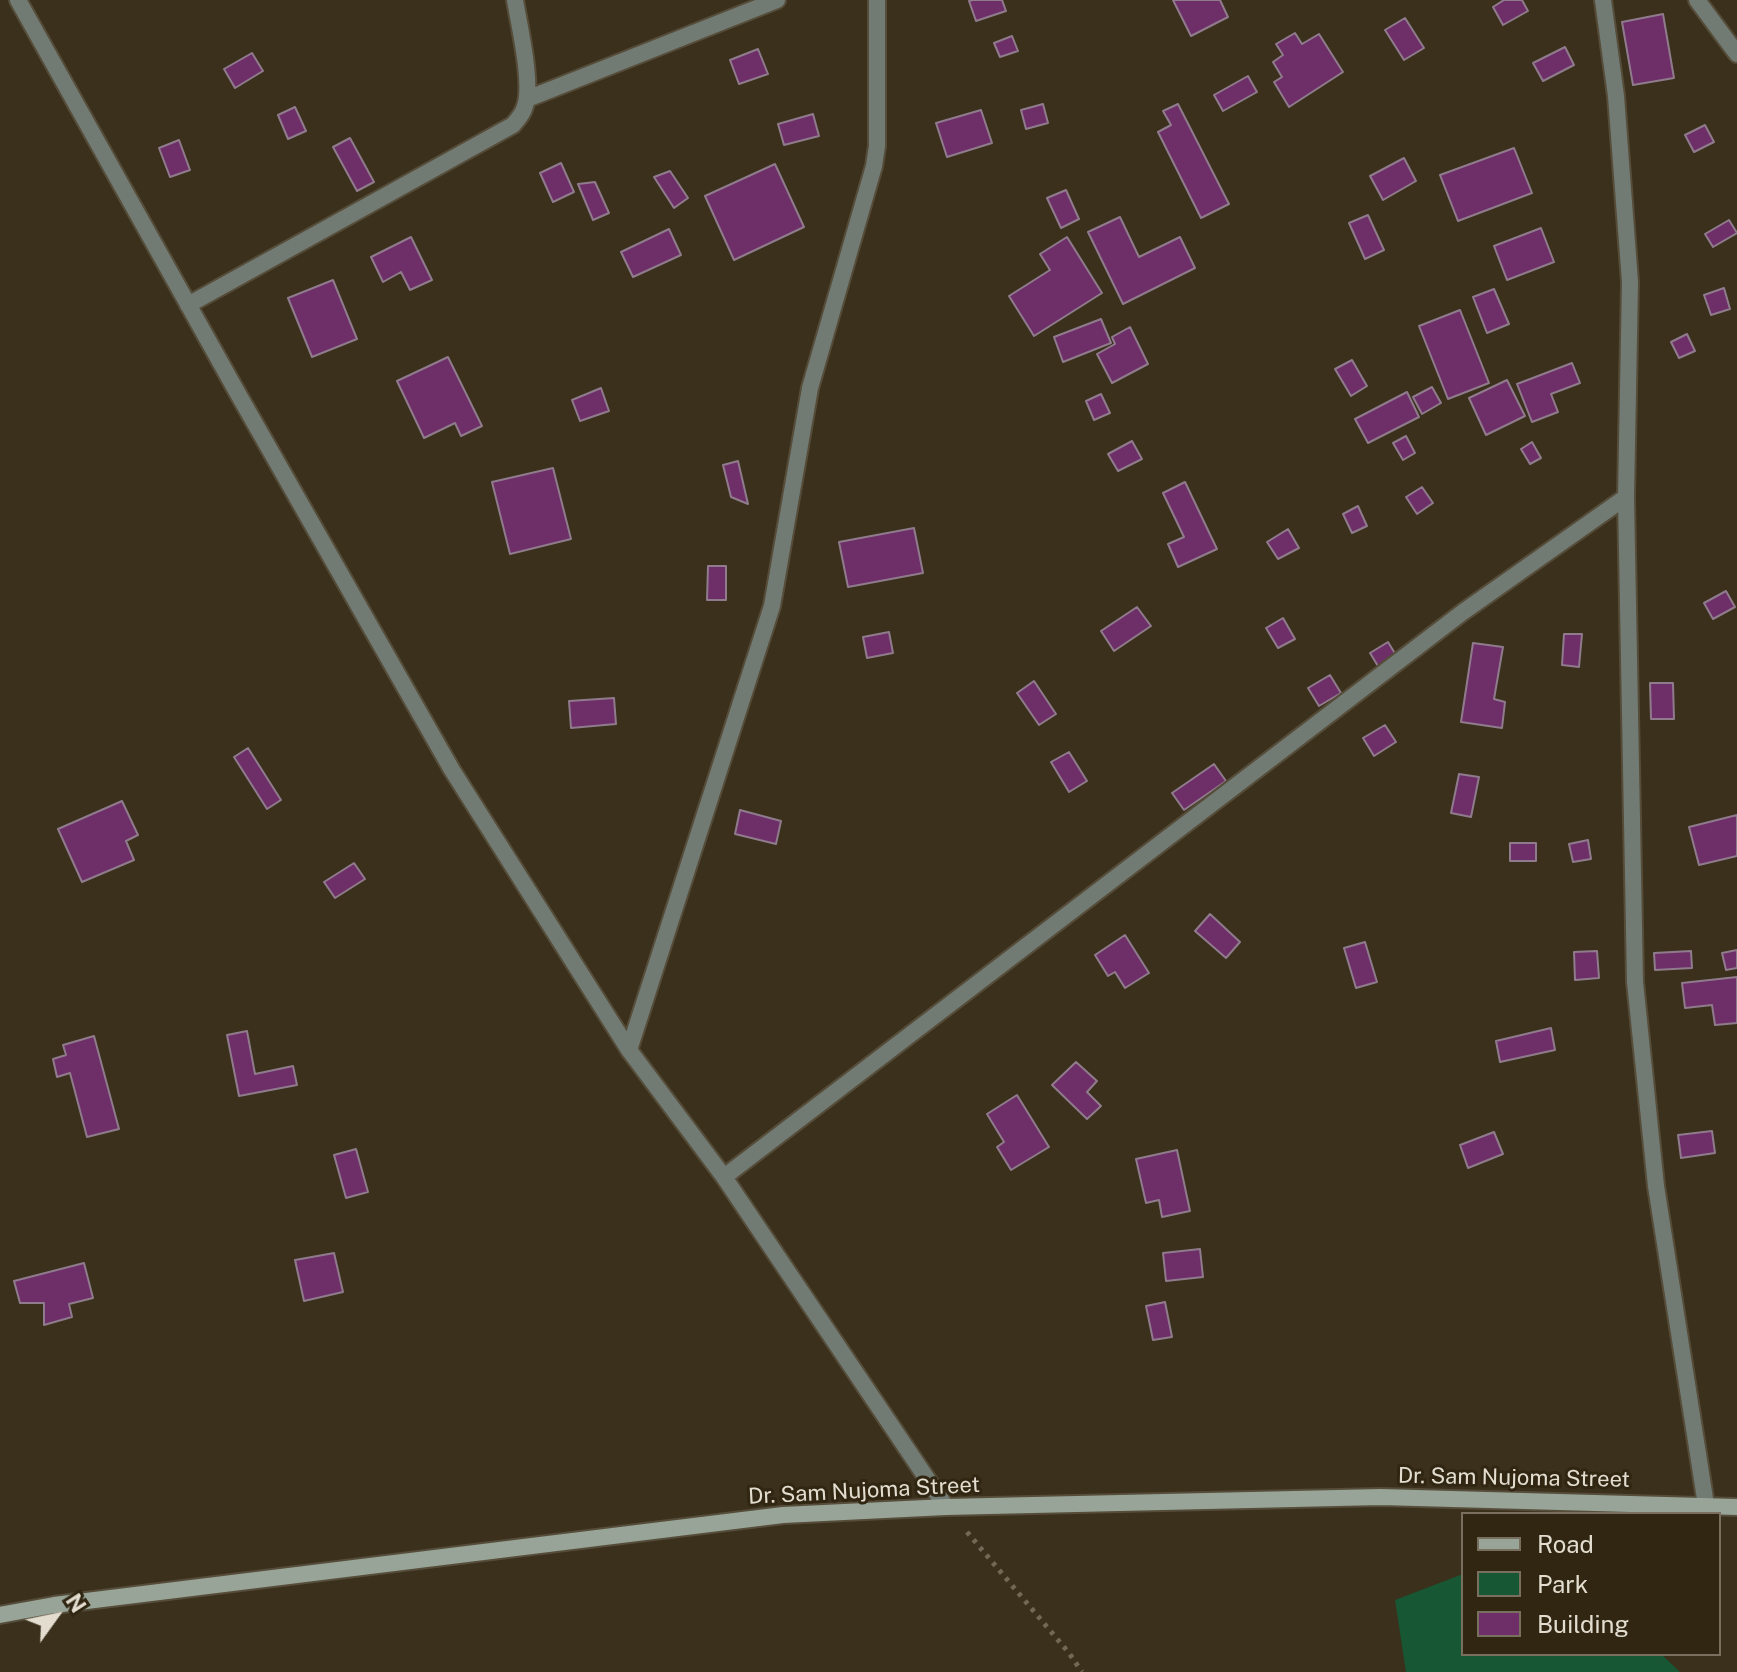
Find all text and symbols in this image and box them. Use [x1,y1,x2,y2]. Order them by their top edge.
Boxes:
street label: Dr. Sam Nujoma Street [1398,1463,1630,1493]
street label: Dr. Sam Nujoma Street [747,1472,981,1510]
legend [1461,1512,1721,1656]
text: Road [1537,1530,1594,1558]
text: Park [1537,1570,1588,1598]
north arrow [16,1576,96,1656]
text: N [61,1589,92,1617]
text: Building [1537,1610,1629,1638]

